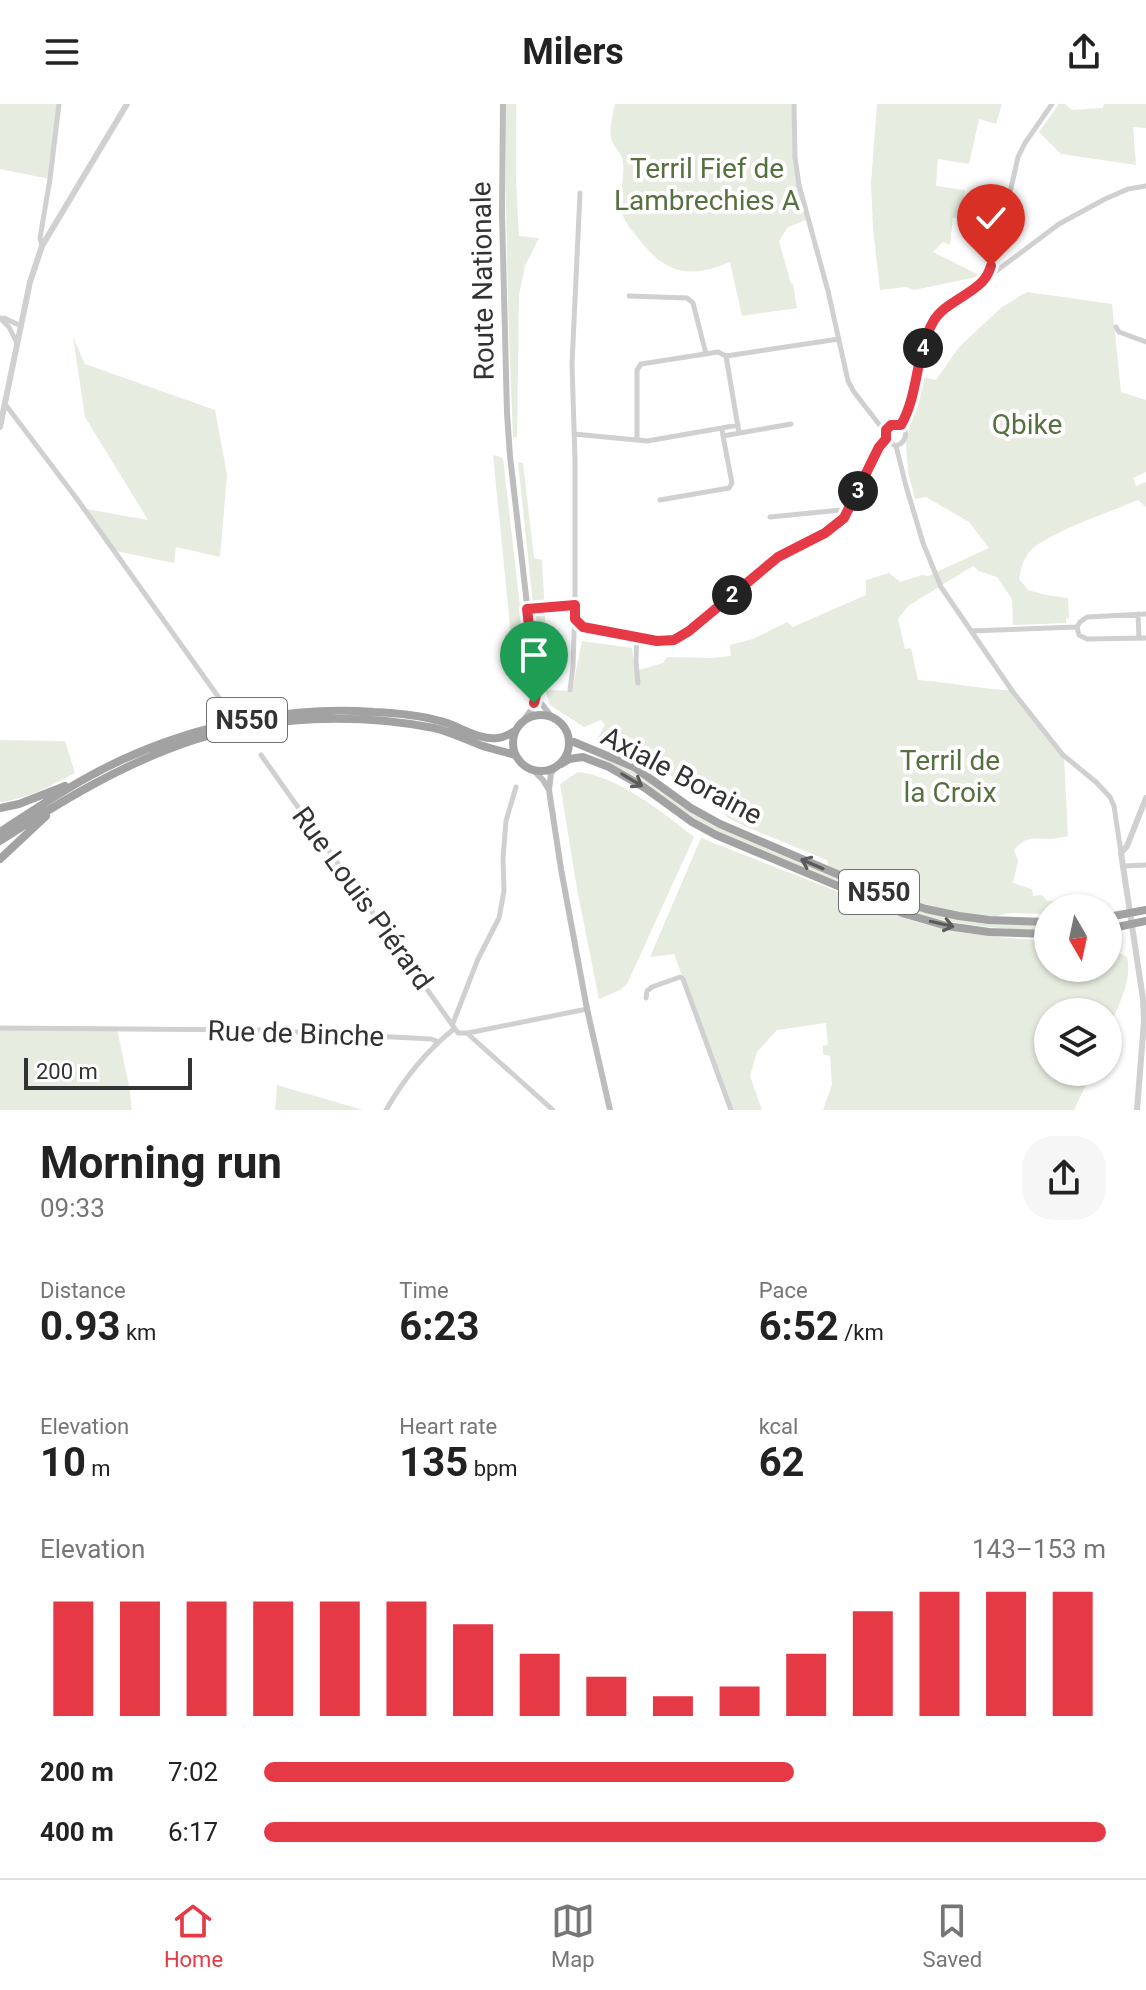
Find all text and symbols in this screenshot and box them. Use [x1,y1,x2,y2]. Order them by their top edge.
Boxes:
icon: menu [40,30,84,74]
icon: share [1062,30,1106,74]
text: Milers [522,31,624,73]
park label: Terril Fief de Lambrechies A [614,152,800,217]
street label: Route Nationale [464,181,501,381]
pin [957,184,1025,266]
icon: check [969,196,1013,240]
pin: 4 [903,328,943,368]
text: 4 [917,335,929,360]
park label: Qbike [992,408,1062,441]
pin: 3 [838,471,878,511]
text: 3 [852,478,864,503]
pin: 2 [712,575,752,615]
text: 2 [726,582,738,607]
pin [500,621,568,703]
icon: arrive [512,633,556,677]
road number: N550 [207,698,287,742]
street label: Axiale Boraine [596,719,768,832]
park label: Terril de la Croix [900,744,1000,809]
one-way arrow [620,772,643,788]
street label: Rue Louis Piérard [285,801,440,996]
one-way arrow [800,856,825,870]
road number: N550 [839,870,919,914]
north arrow [1034,894,1122,982]
map controls [1034,894,1122,1086]
one-way arrow [929,917,954,932]
button: layers [1034,998,1122,1086]
street label: Rue de Binche [207,1014,385,1053]
scale bar [24,1054,192,1090]
text: 200 m [36,1059,98,1084]
button: share [1022,1136,1106,1220]
text: Morning run [40,1137,282,1189]
text: 09:33 [40,1193,105,1223]
text: Distance [40,1278,126,1303]
text: Time [399,1278,449,1303]
text: Pace [759,1278,808,1303]
text: 0.93 [40,1303,120,1350]
text: 6:23 [399,1303,479,1350]
text: 6:52 [759,1303,839,1350]
text: km [120,1320,156,1345]
text: /km [839,1320,884,1345]
text: Elevation [40,1414,129,1439]
text: Heart rate [399,1414,497,1439]
text: kcal [759,1414,798,1439]
text: 10 [40,1439,86,1486]
text: 135 [399,1439,468,1486]
text: 62 [759,1439,805,1486]
text: m [86,1456,111,1481]
text: bpm [468,1456,518,1481]
text: Elevation [40,1534,145,1564]
text: 143–153 m [972,1534,1106,1564]
text: 200 m [40,1757,114,1787]
text: 7:02 [168,1757,218,1787]
text: 400 m [40,1817,114,1847]
text: 6:17 [168,1817,218,1847]
tab: Home [164,1899,223,1972]
tab: Map [551,1899,595,1972]
tab: Saved [923,1899,982,1972]

